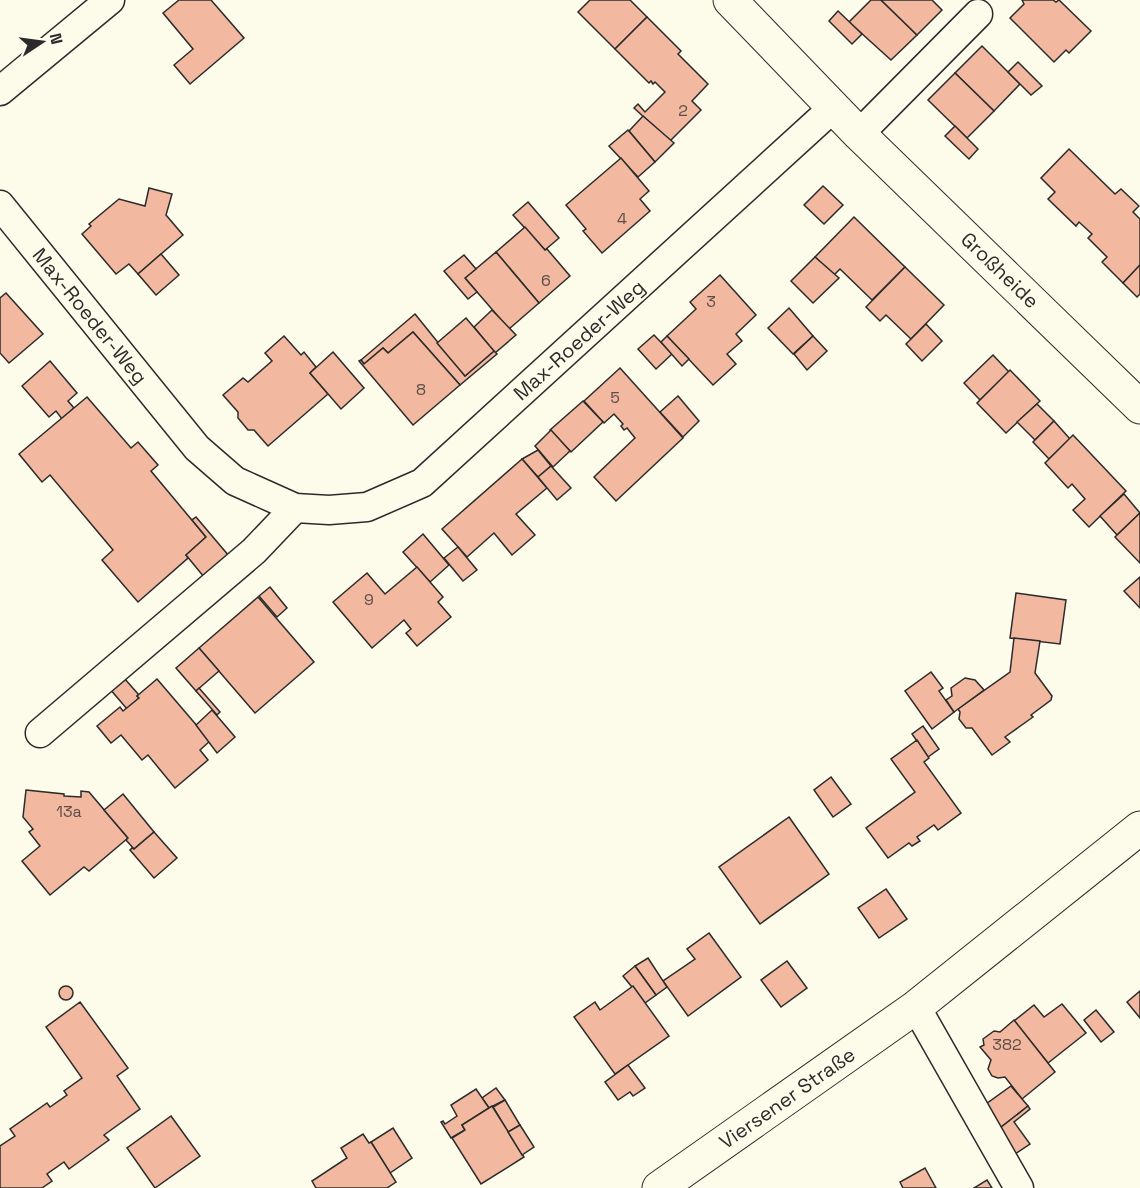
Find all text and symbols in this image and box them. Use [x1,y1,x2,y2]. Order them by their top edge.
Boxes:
north arrow [12,12,72,72]
text: N [45,31,68,46]
house number: 2 [678,100,688,121]
house number: 4 [617,208,627,229]
street label: Großheide [955,226,1045,314]
street label: Max-Roeder-Weg [27,242,153,390]
house number: 6 [541,270,551,291]
street label: Max-Roeder-Weg [508,274,650,406]
house number: 3 [706,291,716,312]
house number: 8 [416,379,426,400]
house number: 5 [610,387,620,408]
house number: 9 [364,589,374,610]
house number: 13a [56,801,82,822]
house number: 382 [992,1034,1022,1055]
street label: Viersener Straße [714,1041,860,1155]

